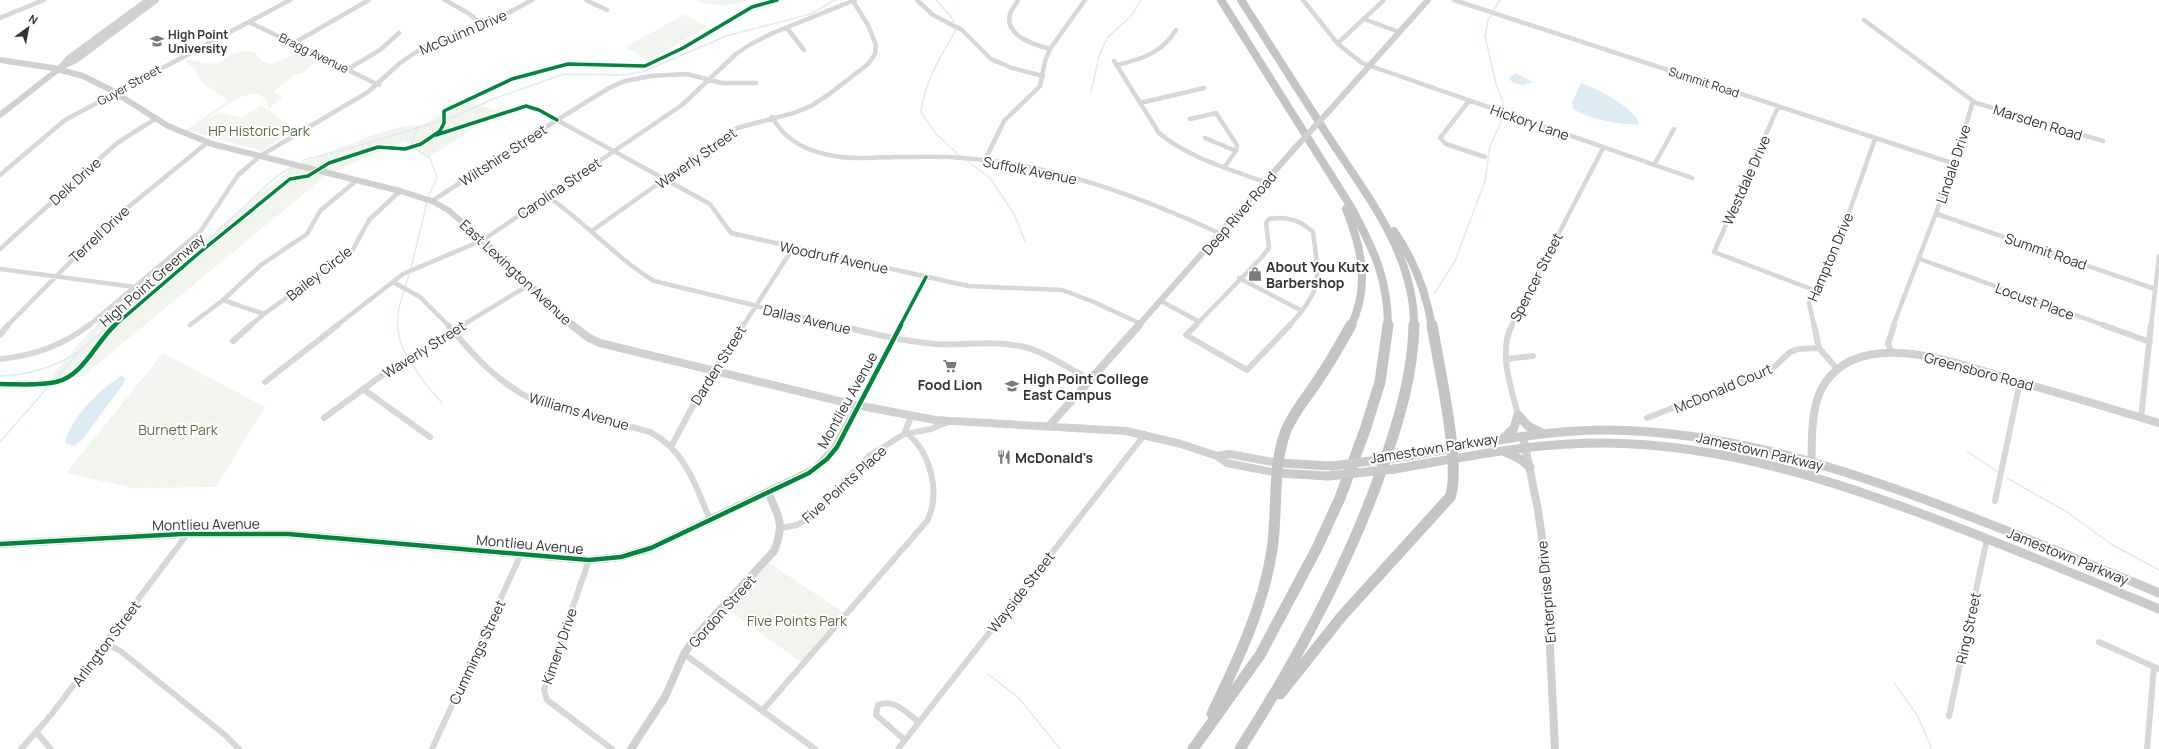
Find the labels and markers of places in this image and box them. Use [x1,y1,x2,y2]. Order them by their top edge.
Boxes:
place label: High Point University [168,26,228,57]
school or university icon: High Point University [149,33,165,49]
place label: About You Kutx Barbershop [1266,257,1369,292]
shop icon: About You Kutx Barbershop [1247,266,1263,282]
supermarket icon: Food Lion [942,358,958,374]
place label: High Point College East Campus [1023,369,1149,404]
place label: Food Lion [918,375,982,394]
school or university icon: High Point College East Campus [1004,378,1020,394]
place label: McDonald's [1015,448,1093,467]
restaurant icon: McDonald's [996,449,1012,465]

